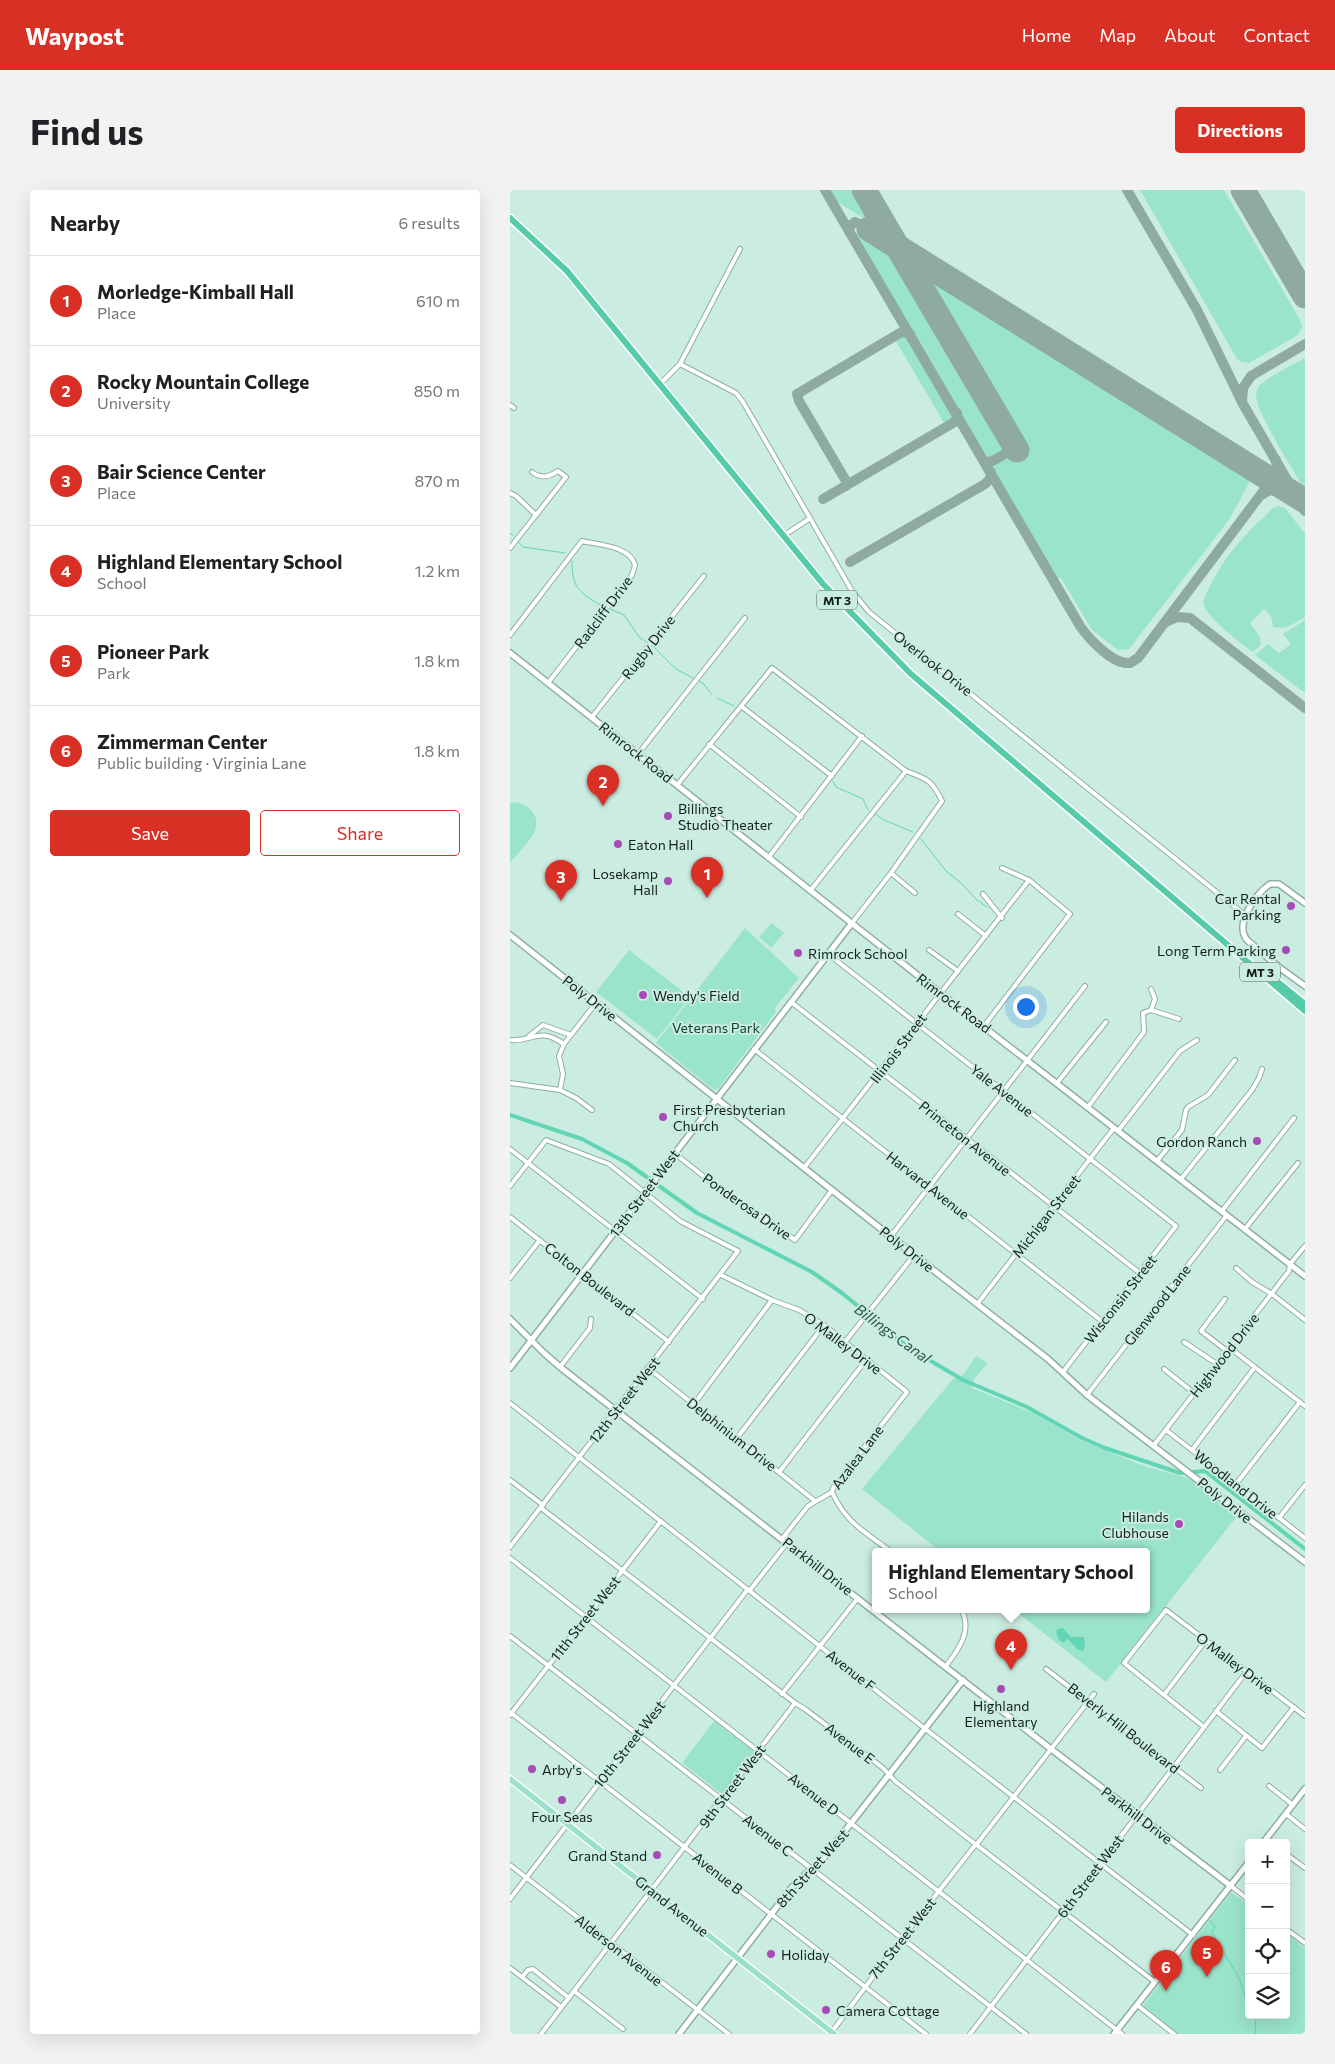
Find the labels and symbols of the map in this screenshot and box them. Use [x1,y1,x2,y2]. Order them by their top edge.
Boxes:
street label: Radcliff Drive [570,573,636,651]
road number: MT 3 [817,590,857,610]
street label: Rugby Drive [618,612,678,682]
street label: Overlook Drive [890,627,976,699]
street label: Rimrock Road [596,718,676,786]
pin: 2 [587,765,619,806]
place label: Billings Studio Theater [678,800,773,833]
marker: Billings Studio Theater [662,810,674,822]
place label: Eaton Hall [628,836,693,853]
marker: Eaton Hall [612,838,624,850]
pin: 1 [691,857,723,898]
pin: 3 [545,860,577,901]
place label: Losekamp Hall [593,865,658,898]
marker: Losekamp Hall [662,875,674,887]
place label: Car Rental Parking [1215,890,1281,923]
marker: Car Rental Parking [1285,900,1297,912]
place label: Long Term Parking [1157,942,1276,959]
marker: Long Term Parking [1280,944,1292,956]
place label: Rimrock School [808,945,908,962]
marker: Rimrock School [792,947,804,959]
road number: MT 3 [1240,962,1280,982]
street label: Rimrock Road [913,969,995,1037]
street label: Poly Drive [559,972,621,1024]
place label: Wendy's Field [653,987,740,1004]
marker: Wendy's Field [637,989,649,1001]
your location [1013,994,1039,1020]
street label: Illinois Street [866,1009,930,1086]
park label: Veterans Park [672,1019,760,1036]
street label: Yale Avenue [967,1060,1037,1120]
street label: Princeton Avenue [916,1097,1014,1179]
place label: First Presbyterian Church [673,1101,786,1134]
marker: First Presbyterian Church [657,1111,669,1123]
place label: Gordon Ranch [1156,1133,1247,1150]
marker: Gordon Ranch [1251,1135,1263,1147]
street label: 13th Street West [605,1146,683,1240]
street label: Harvard Avenue [883,1147,973,1223]
street label: Ponderosa Drive [699,1169,795,1243]
street label: Michigan Street [1008,1171,1084,1261]
street label: Poly Drive [876,1223,938,1275]
street label: Colton Boulevard [541,1238,639,1320]
street label: Wisconsin Street [1080,1251,1160,1347]
street label: Glenwood Lane [1120,1261,1194,1349]
water label: Billings Canal [851,1299,936,1367]
street label: O Malley Drive [801,1308,885,1378]
street label: Highwood Drive [1186,1310,1262,1400]
street label: 12th Street West [585,1353,663,1447]
street label: Delphinium Drive [684,1394,780,1474]
street label: Azalea Lane [827,1422,887,1492]
street label: Woodland Drive [1191,1446,1281,1522]
street label: Poly Drive [1194,1474,1256,1526]
place label: Hilands Clubhouse [1102,1508,1169,1541]
marker: Hilands Clubhouse [1173,1518,1185,1530]
street label: Parkhill Drive [779,1533,857,1599]
street label: 11th Street West [546,1572,624,1664]
street label: O Malley Drive [1193,1628,1277,1698]
pin: 4 [995,1629,1027,1670]
street label: Avenue F [823,1646,879,1694]
street label: Beverly Hill Boulevard [1065,1679,1183,1777]
marker: Highland Elementary [995,1683,1007,1695]
street label: 10th Street West [589,1697,669,1791]
place label: Highland Elementary [965,1697,1037,1730]
street label: Avenue E [822,1719,878,1767]
street label: 9th Street West [695,1741,769,1831]
place label: Arby's [542,1761,582,1778]
marker: Arby's [526,1763,538,1775]
street label: Avenue D [785,1769,843,1819]
street label: Parkhill Drive [1098,1783,1176,1847]
marker: Four Seas [556,1794,568,1806]
place label: Four Seas [531,1808,593,1825]
street label: Avenue C [740,1810,796,1860]
street label: 8th Street West [772,1825,852,1911]
street label: 6th Street West [1053,1831,1127,1921]
place label: Grand Stand [568,1847,647,1864]
street label: Avenue B [690,1848,746,1898]
marker: Grand Stand [651,1849,663,1861]
street label: Grand Avenue [632,1872,712,1940]
street label: 7th Street West [865,1894,939,1982]
street label: Alderson Avenue [572,1911,666,1989]
pin: 5 [1191,1936,1223,1977]
place label: Holiday [781,1946,830,1963]
marker: Holiday [765,1948,777,1960]
pin: 6 [1150,1950,1182,1991]
place label: Camera Cottage [836,2002,939,2019]
marker: Camera Cottage [820,2004,832,2016]

